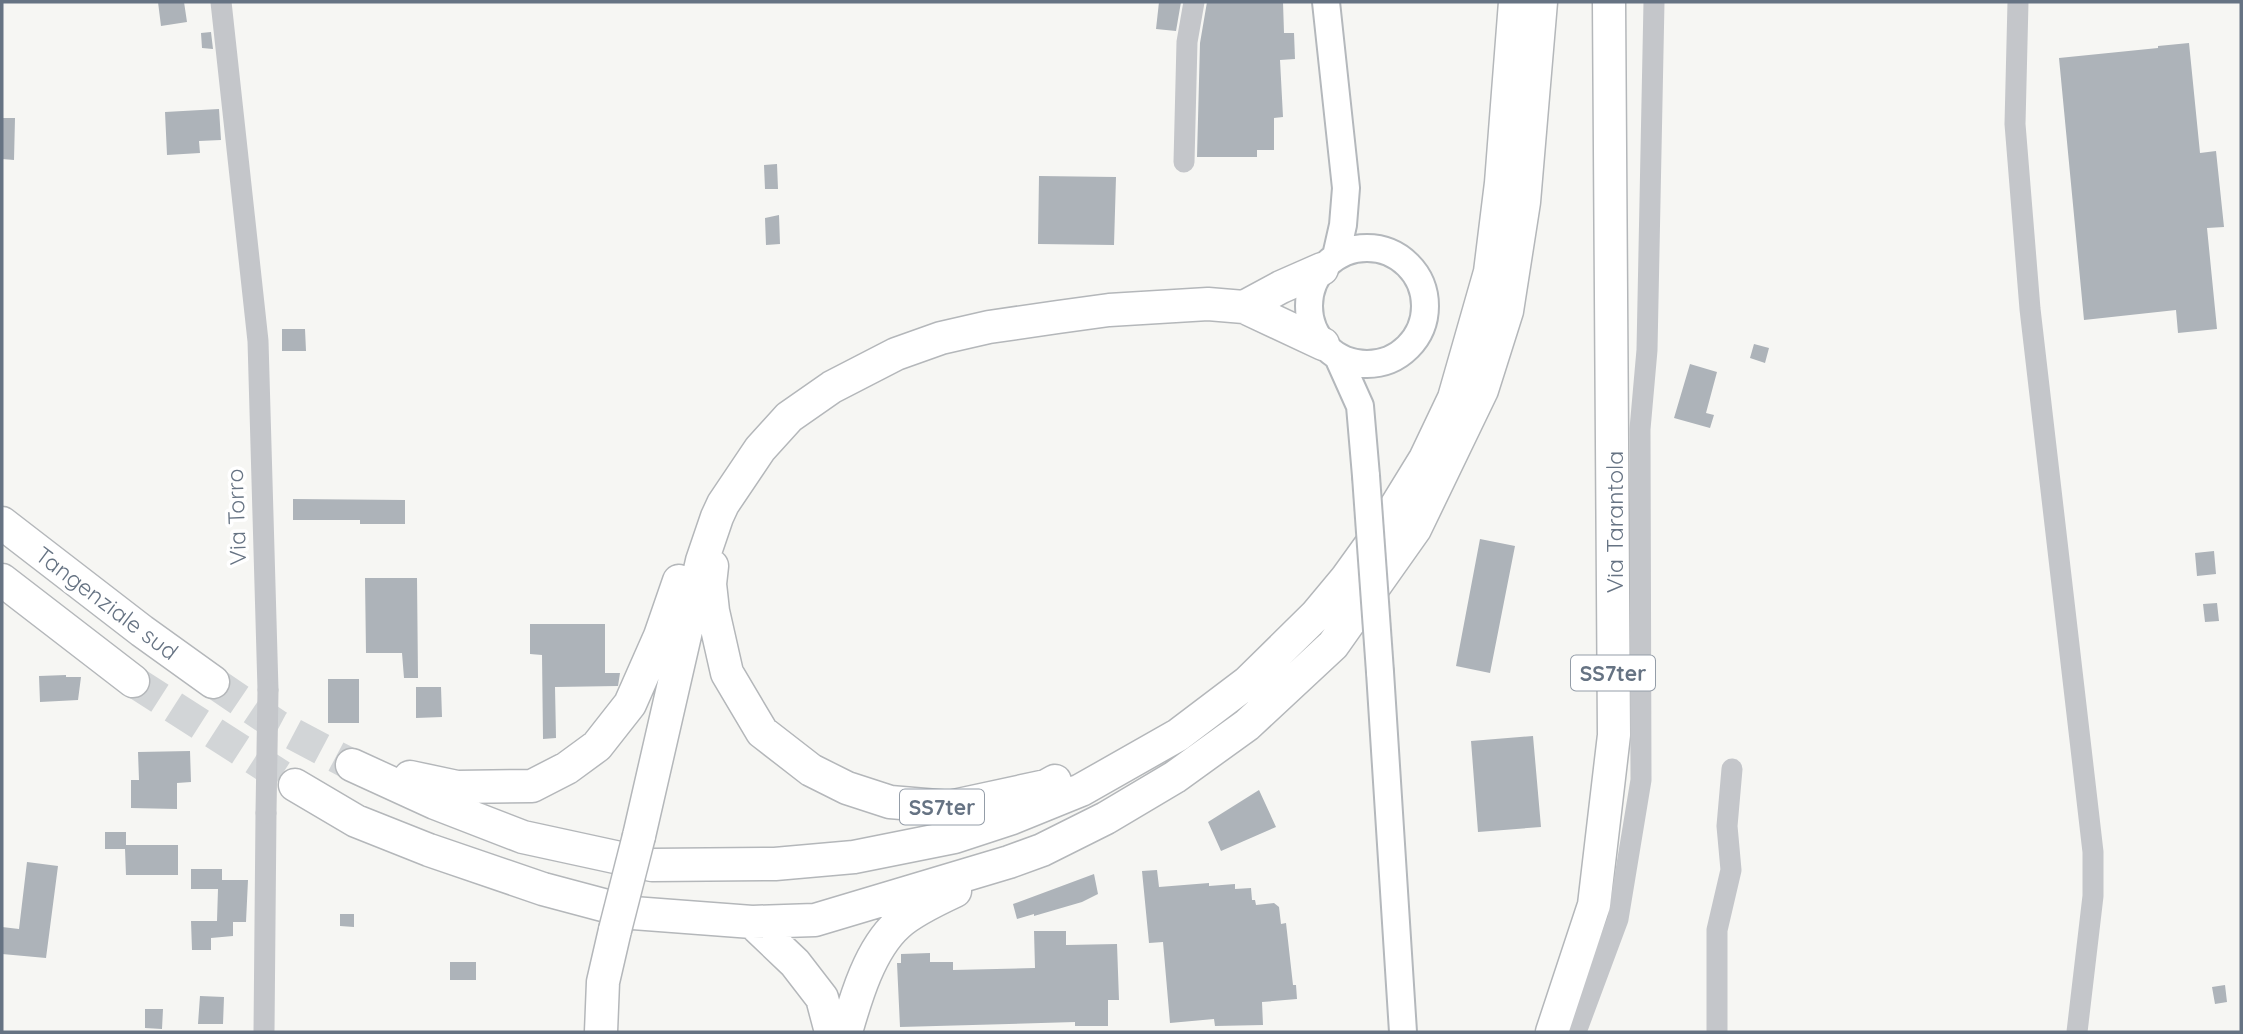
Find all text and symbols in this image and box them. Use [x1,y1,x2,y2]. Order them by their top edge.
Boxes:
street label: Via Tarantola [1600,451,1629,593]
street label: Via Torro [220,468,252,566]
street label: Tangenziale sud [30,540,184,666]
road number: SS7ter [1571,656,1655,690]
road number: SS7ter [900,790,984,824]

